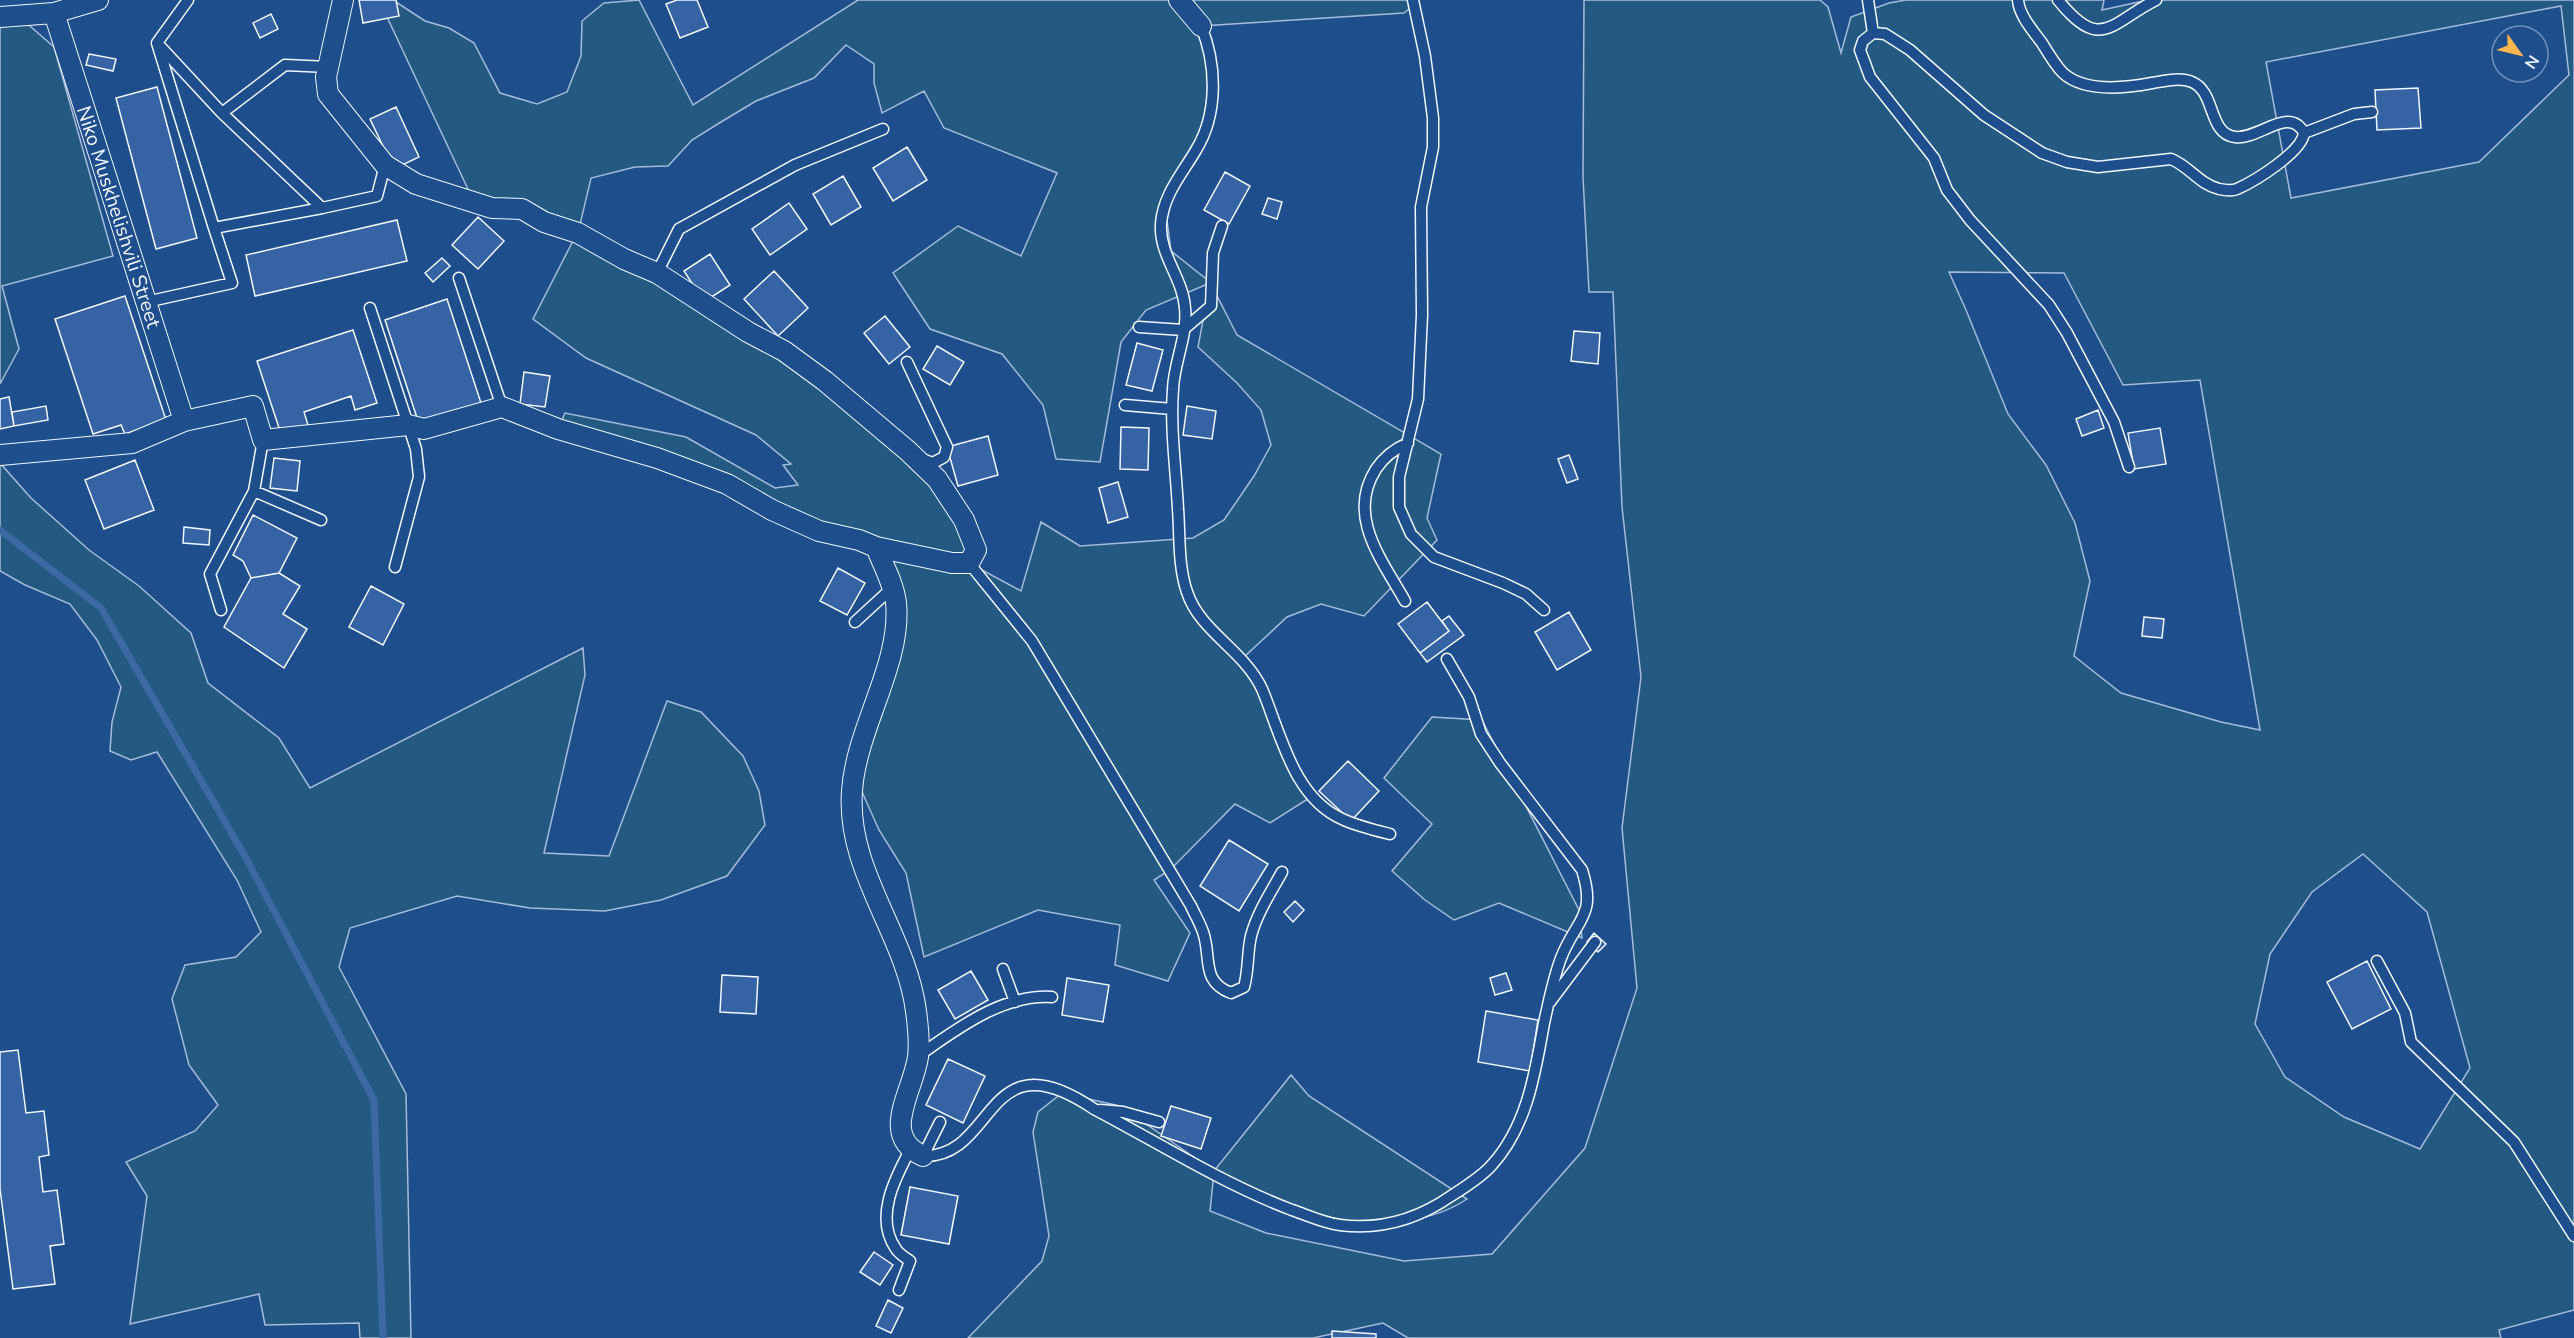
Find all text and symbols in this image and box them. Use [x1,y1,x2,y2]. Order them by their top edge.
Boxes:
north arrow [2490,24,2550,84]
text: N [2519,51,2544,73]
street label: Niko Muskhelishvili Street [70,103,168,333]

